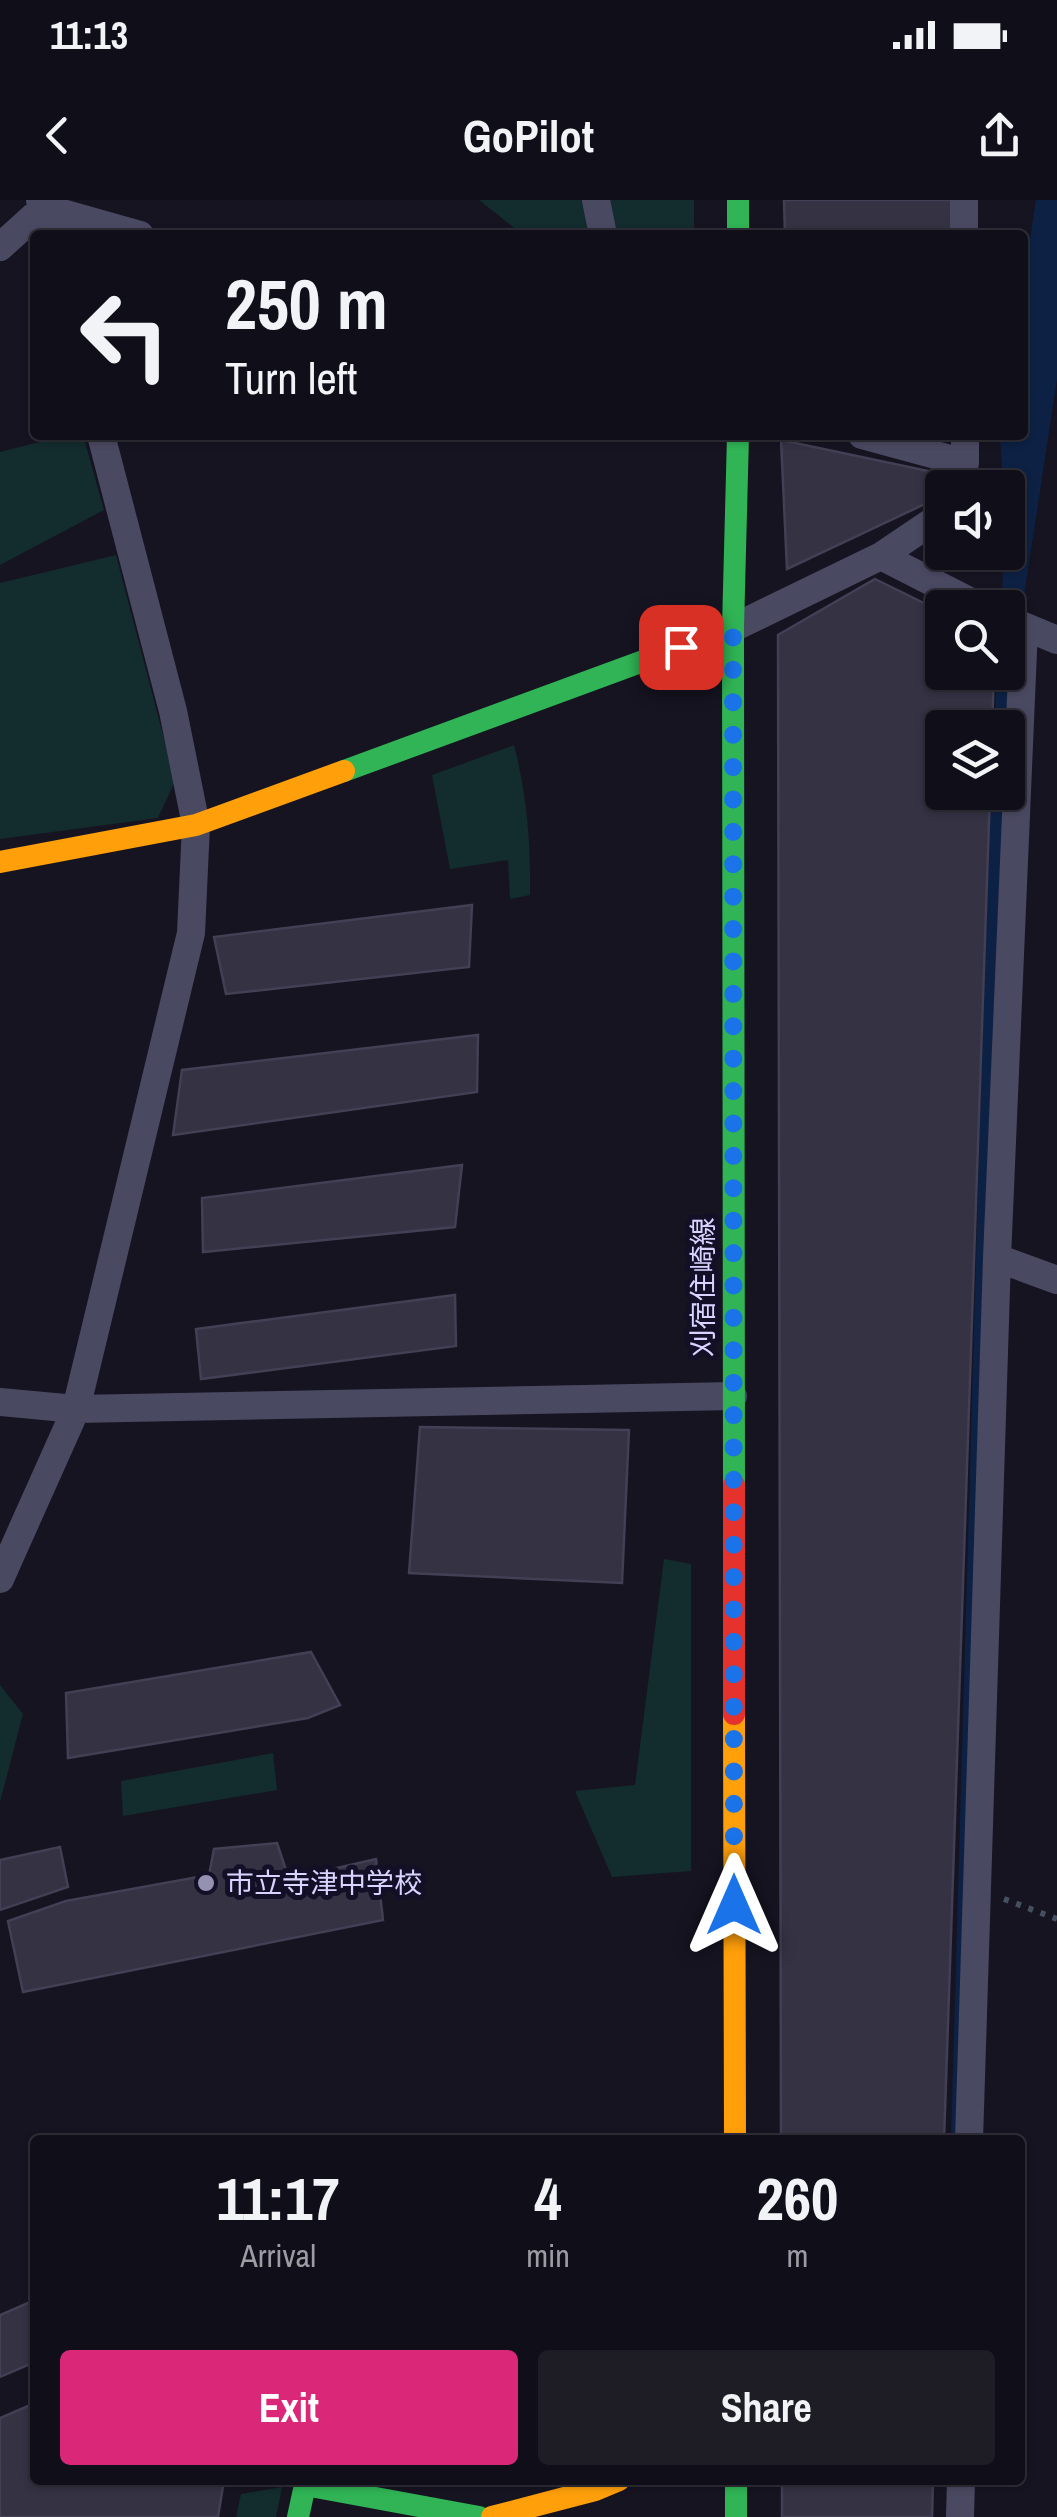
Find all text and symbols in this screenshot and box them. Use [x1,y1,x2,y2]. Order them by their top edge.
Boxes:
text: 11:13 [50,10,128,61]
text: GoPilot [463,105,594,166]
icon: back [30,108,85,163]
icon: share [972,108,1027,163]
text: 250 m [225,257,388,351]
icon: left [60,270,190,400]
text: Turn left [225,347,357,408]
map controls [925,470,1025,810]
button: sound [925,470,1025,570]
button: search [925,590,1025,690]
pin [639,605,724,690]
icon: arrive [654,620,709,675]
button: layers [925,710,1025,810]
street label: 刈宿住崎線 [684,1217,722,1357]
position arrow [682,1853,786,1957]
place label: 市立寺津中学校 [226,1864,422,1902]
marker: 市立寺津中学校 [195,1872,217,1894]
text: 11:17 [217,2158,340,2239]
text: 4 [534,2158,562,2239]
text: 260 [756,2158,838,2239]
text: Arrival [240,2234,316,2277]
text: min [526,2234,570,2277]
text: m [786,2234,808,2277]
button: Exit [60,2350,518,2465]
button: Share [538,2350,995,2465]

